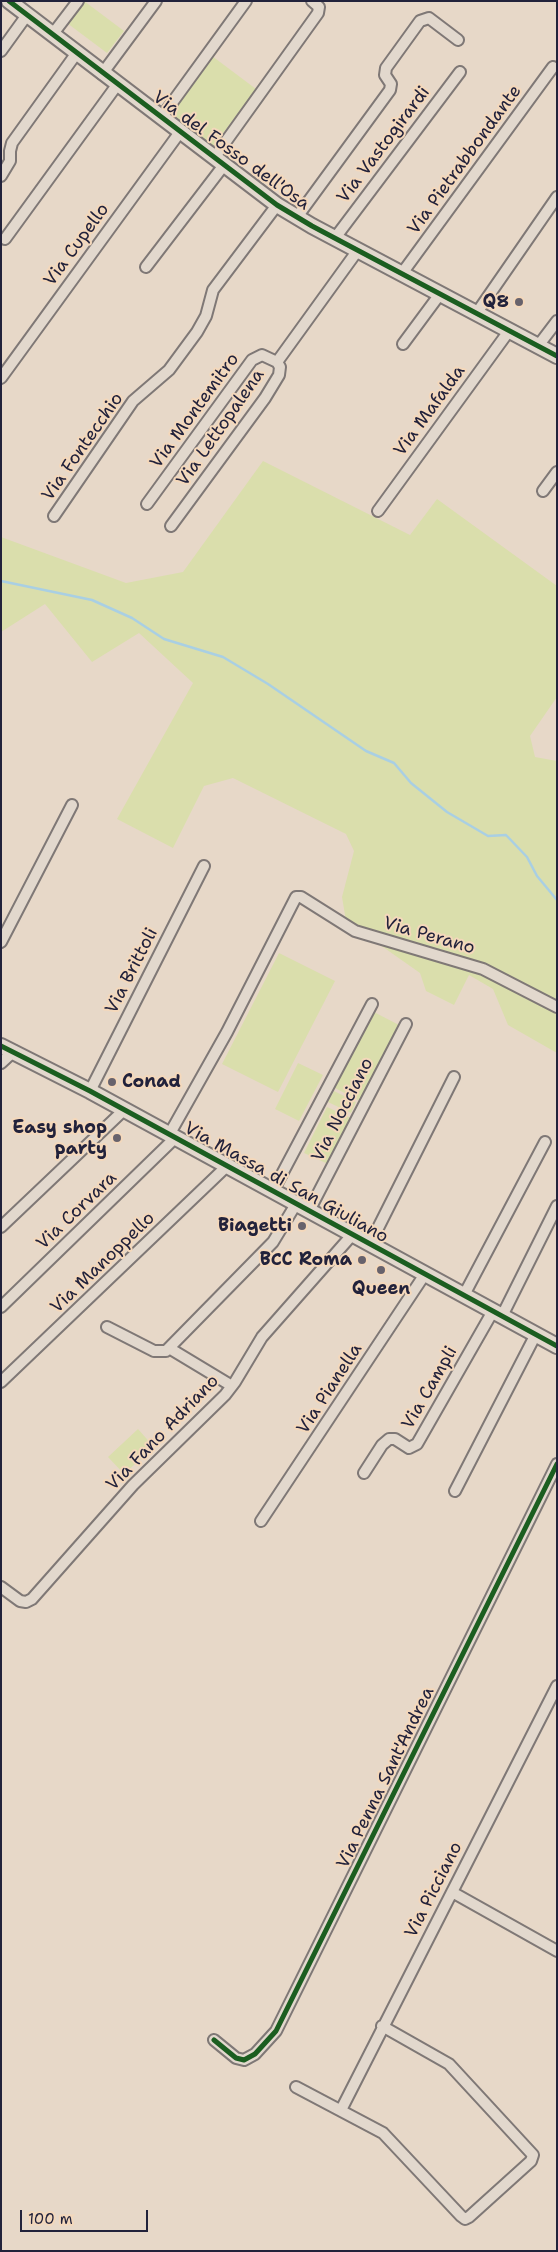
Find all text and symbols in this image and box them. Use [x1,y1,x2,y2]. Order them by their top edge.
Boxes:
street label: Via Pietrabbondante [403,81,527,239]
street label: Via Vastogirardi [333,82,435,208]
street label: Via del Fosso dell'Osa [148,87,314,215]
street label: Via Cupello [40,199,114,291]
place label: Q8 [483,291,509,313]
marker: Q8 [513,296,525,308]
street label: Via Montemitro [146,349,244,473]
street label: Via Mafalda [390,361,470,461]
street label: Via Lettopalena [173,365,269,491]
street label: Via Fontecchio [38,389,128,505]
street label: Via Perano [381,913,477,959]
street label: Via Brittoli [101,924,163,1018]
street label: Via Nocciano [308,1054,378,1166]
place label: Conad [122,1071,181,1093]
marker: Conad [106,1076,118,1088]
place label: Easy shop party [12,1117,107,1160]
street label: Via Massa di San Giuliano [180,1118,392,1248]
marker: Easy shop party [111,1132,123,1144]
street label: Via Corvara [33,1168,121,1254]
street label: Via Manoppello [46,1208,160,1318]
place label: Biagetti [218,1215,292,1237]
marker: Biagetti [296,1220,308,1232]
place label: BCC Roma [260,1249,352,1271]
marker: BCC Roma [356,1254,368,1266]
marker: Queen [375,1264,387,1276]
place label: Queen [352,1278,410,1300]
street label: Via Pianella [293,1340,367,1438]
street label: Via Campli [398,1343,462,1433]
street label: Via Fano Adriano [102,1371,224,1495]
street label: Via Penna Sant'Andrea [333,1684,439,1872]
street label: Via Picciano [401,1839,467,1941]
scale bar [22,2200,150,2232]
text: 100 m [28,2209,73,2229]

